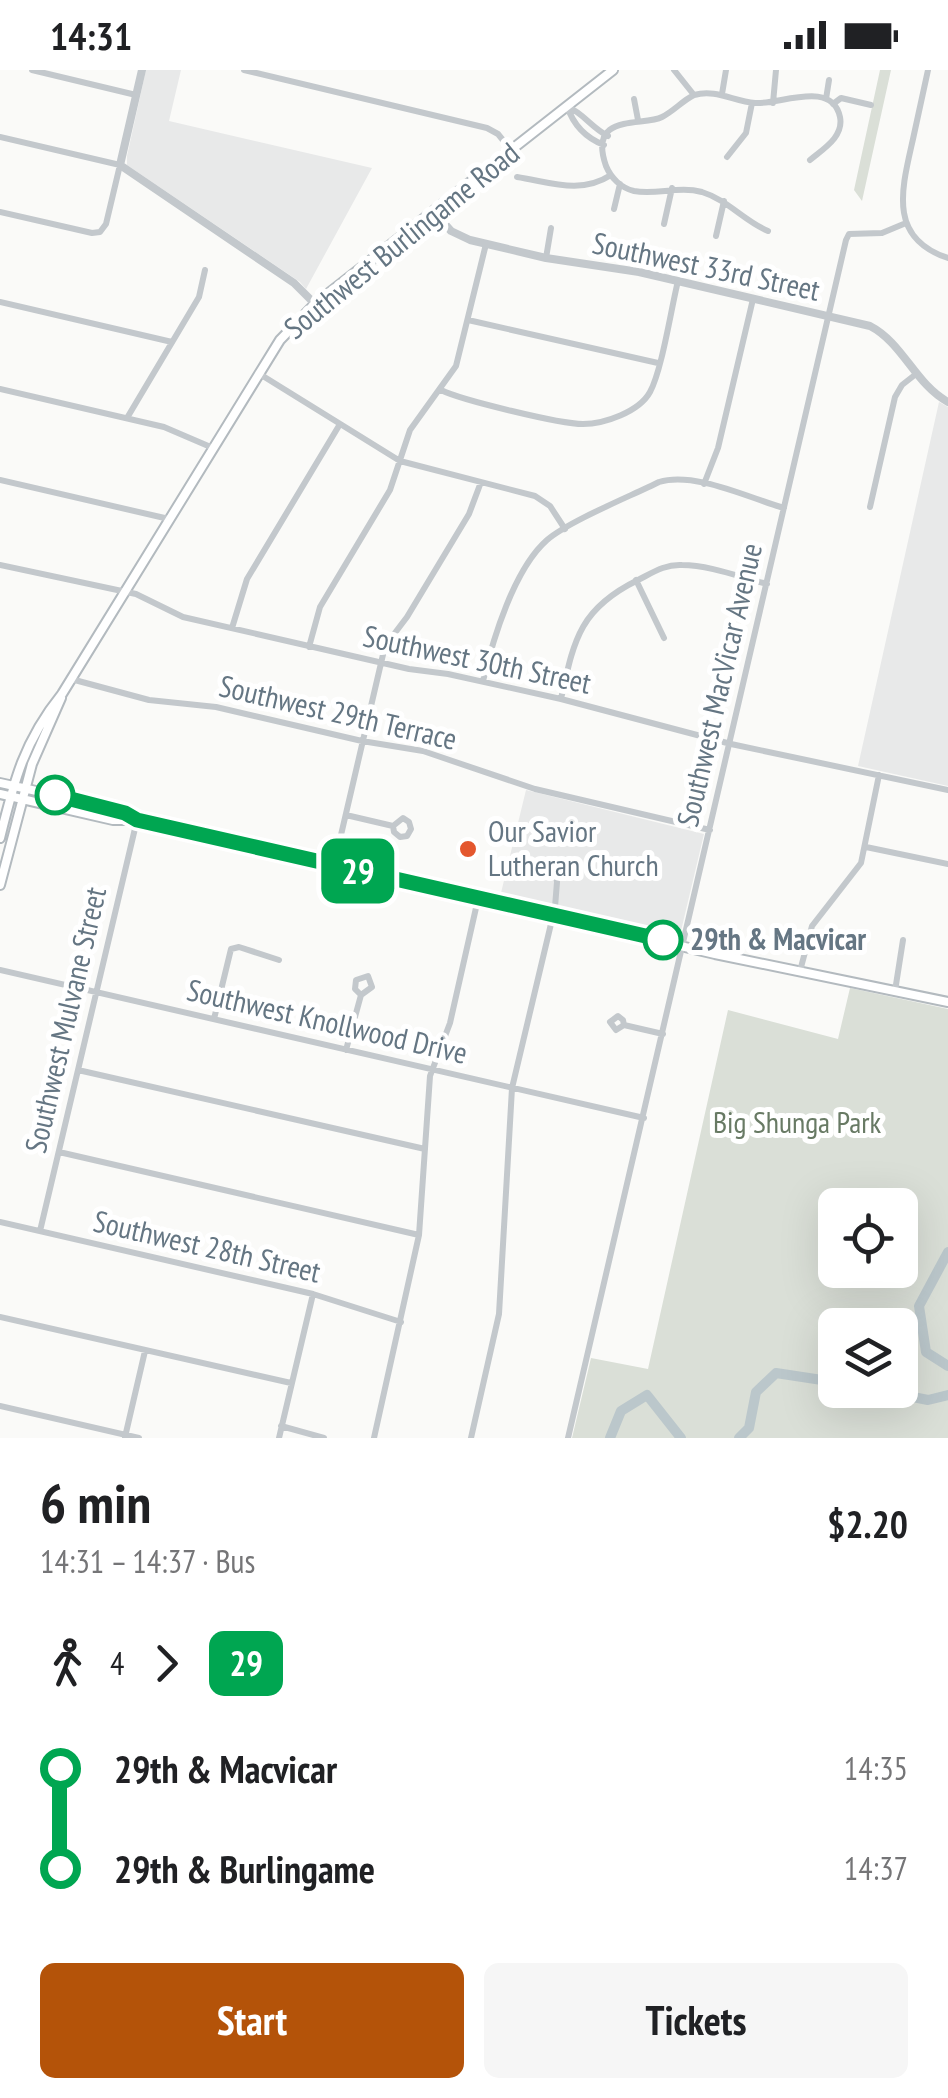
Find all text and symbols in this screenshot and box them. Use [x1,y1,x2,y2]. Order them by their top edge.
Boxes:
text: 14:31 [50,11,132,60]
street label: Southwest Burlingame Road [276,133,527,347]
street label: Southwest 33rd Street [589,222,824,309]
street label: Southwest MacVicar Avenue [667,539,770,830]
street label: Southwest 30th Street [360,615,595,702]
street label: Southwest 29th Terrace [216,665,461,758]
unlabelled marker [36,776,74,814]
place label: Our Savior Lutheran Church [488,811,659,884]
line badge: 29 [313,838,403,904]
marker: Our Savior Lutheran Church [457,838,479,860]
text: 29 [341,848,375,894]
street label: Southwest Mulvane Street [15,882,114,1156]
place label: 29th & Macvicar [690,919,866,958]
marker: 29th & Macvicar [644,921,682,959]
street label: Southwest Knollwood Drive [183,969,471,1072]
park label: Big Shunga Park [713,1102,881,1141]
map controls [818,1188,918,1408]
button: locate [818,1188,918,1288]
street label: Southwest 28th Street [90,1200,325,1291]
button: layers [818,1308,918,1408]
text: 6 min [40,1467,151,1538]
text: $2.20 [827,1499,908,1548]
text: 14:31 – 14:37 · Bus [40,1540,255,1582]
icon: walk [40,1636,95,1691]
icon: forward [139,1636,194,1691]
text: 29 [229,1640,263,1686]
text: 4 [110,1642,124,1684]
text: 29th & Macvicar [114,1744,337,1793]
text: 14:35 [844,1747,908,1789]
text: 29th & Burlingame [114,1844,375,1893]
text: 14:37 [844,1847,908,1889]
button: Start [40,1963,464,2078]
button: Tickets [484,1963,908,2078]

